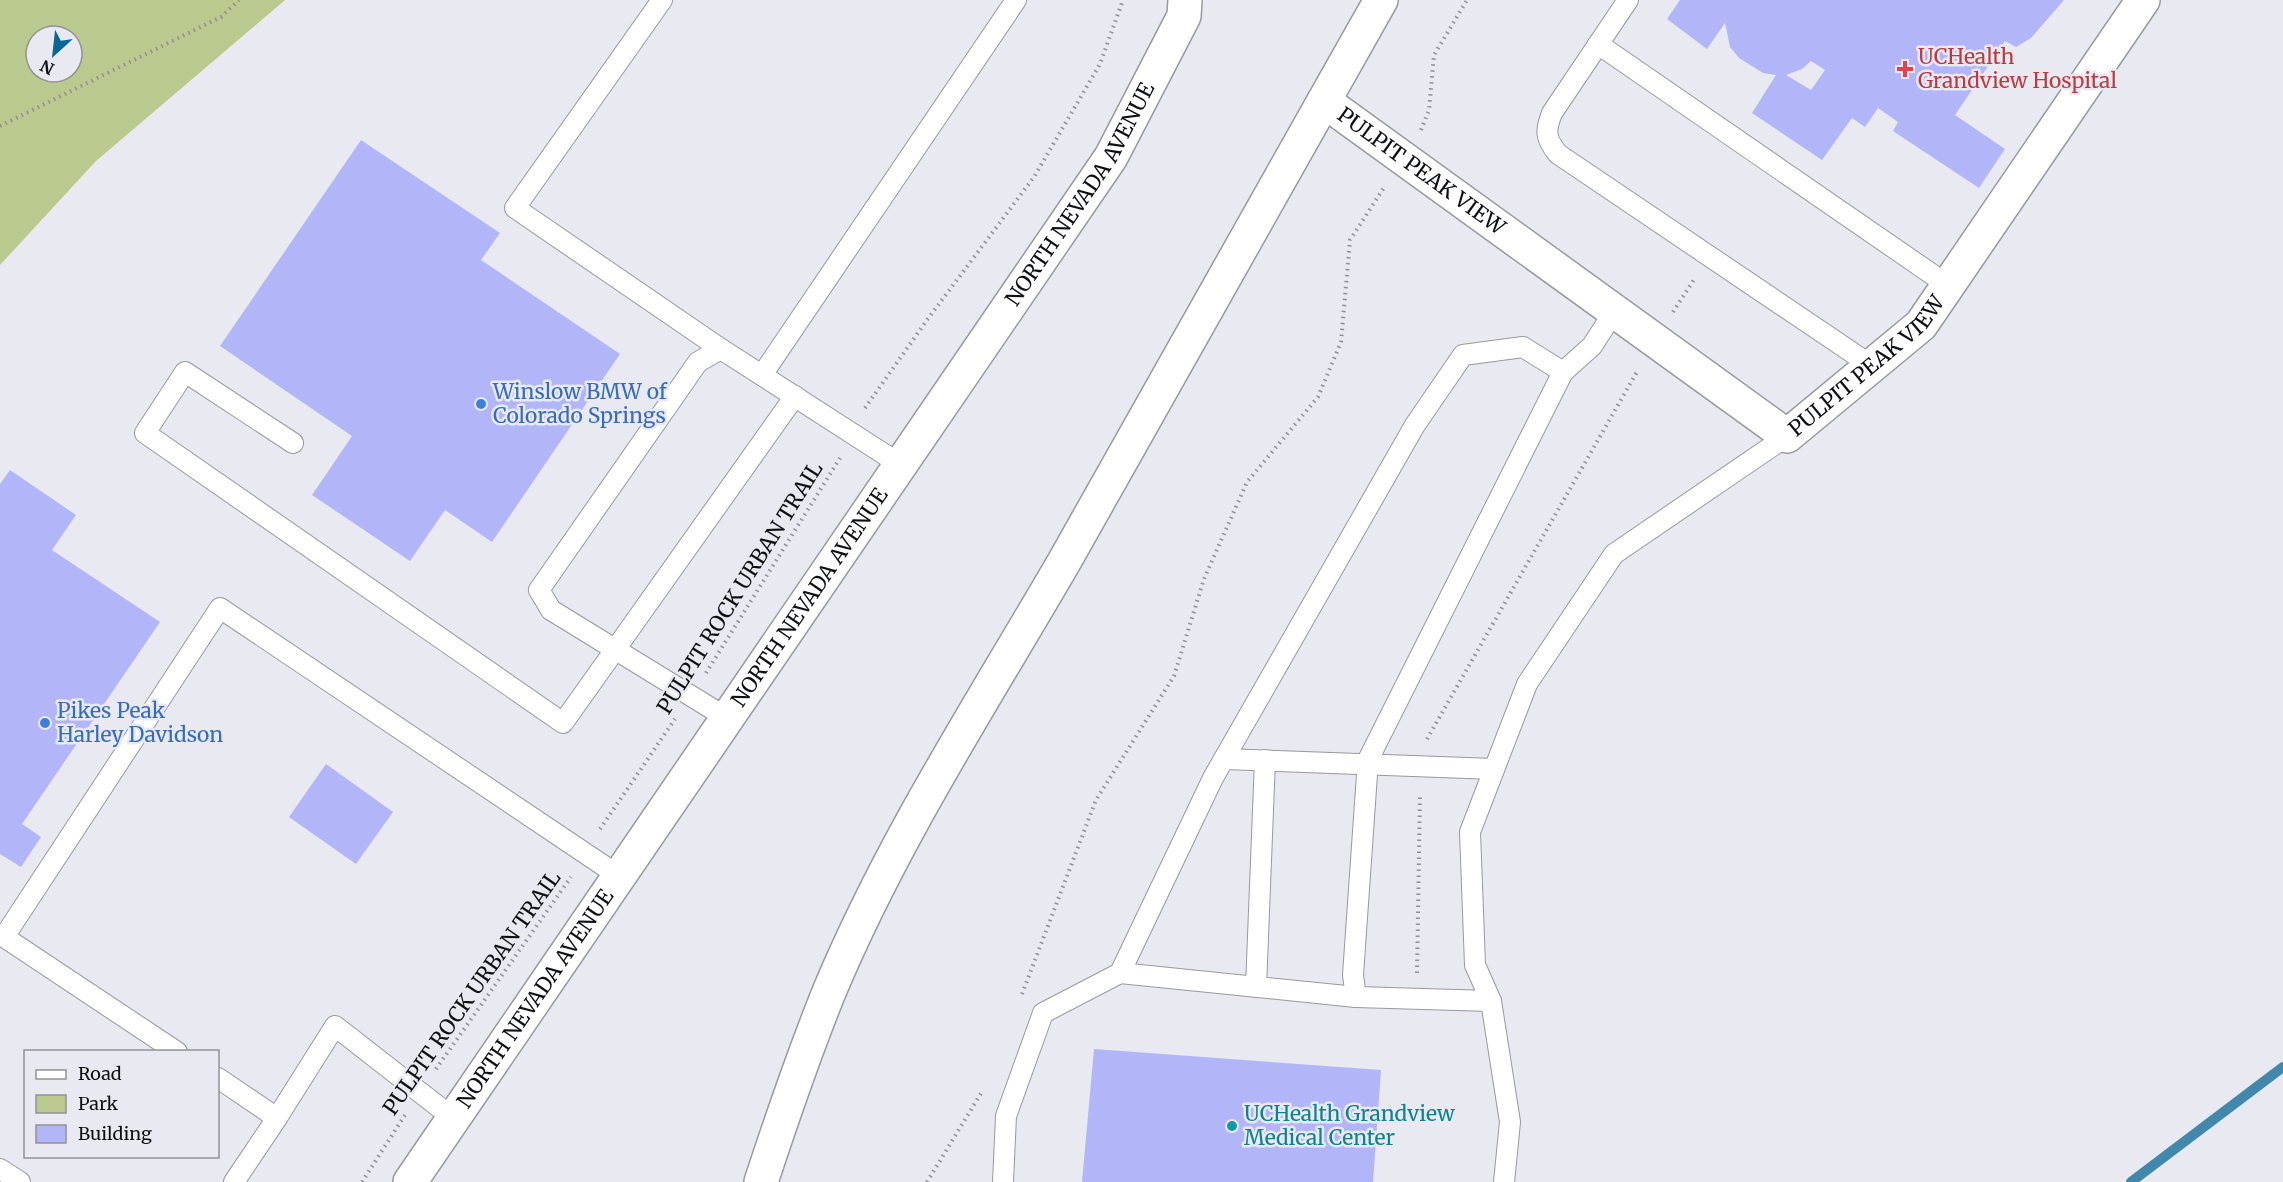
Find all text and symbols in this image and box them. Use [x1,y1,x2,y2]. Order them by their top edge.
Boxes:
north arrow [24,24,84,84]
place label: UCHealth Grandview Hospital [1918,43,2117,94]
text: N [37,55,57,79]
marker: UCHealth Grandview Hospital [1896,60,1914,78]
street label: NORTH NEVADA AVENUE [999,77,1160,311]
street label: PULPIT PEAK VIEW [1332,101,1512,241]
street label: PULPIT PEAK VIEW [1783,289,1951,442]
place label: Winslow BMW of Colorado Springs [492,378,668,429]
marker: Winslow BMW of Colorado Springs [474,397,488,411]
street label: PULPIT ROCK URBAN TRAIL [651,457,828,719]
street label: NORTH NEVADA AVENUE [725,482,894,712]
place label: Pikes Peak Harley Davidson [57,697,223,748]
marker: Pikes Peak Harley Davidson [38,716,52,730]
street label: PULPIT ROCK URBAN TRAIL [377,865,566,1120]
street label: NORTH NEVADA AVENUE [451,883,620,1113]
legend [24,1050,219,1158]
text: Road [78,1062,122,1085]
text: Park [78,1092,119,1115]
place label: UCHealth Grandview Medical Center [1244,1100,1455,1151]
marker: UCHealth Grandview Medical Center [1225,1119,1239,1133]
text: Building [78,1122,152,1145]

